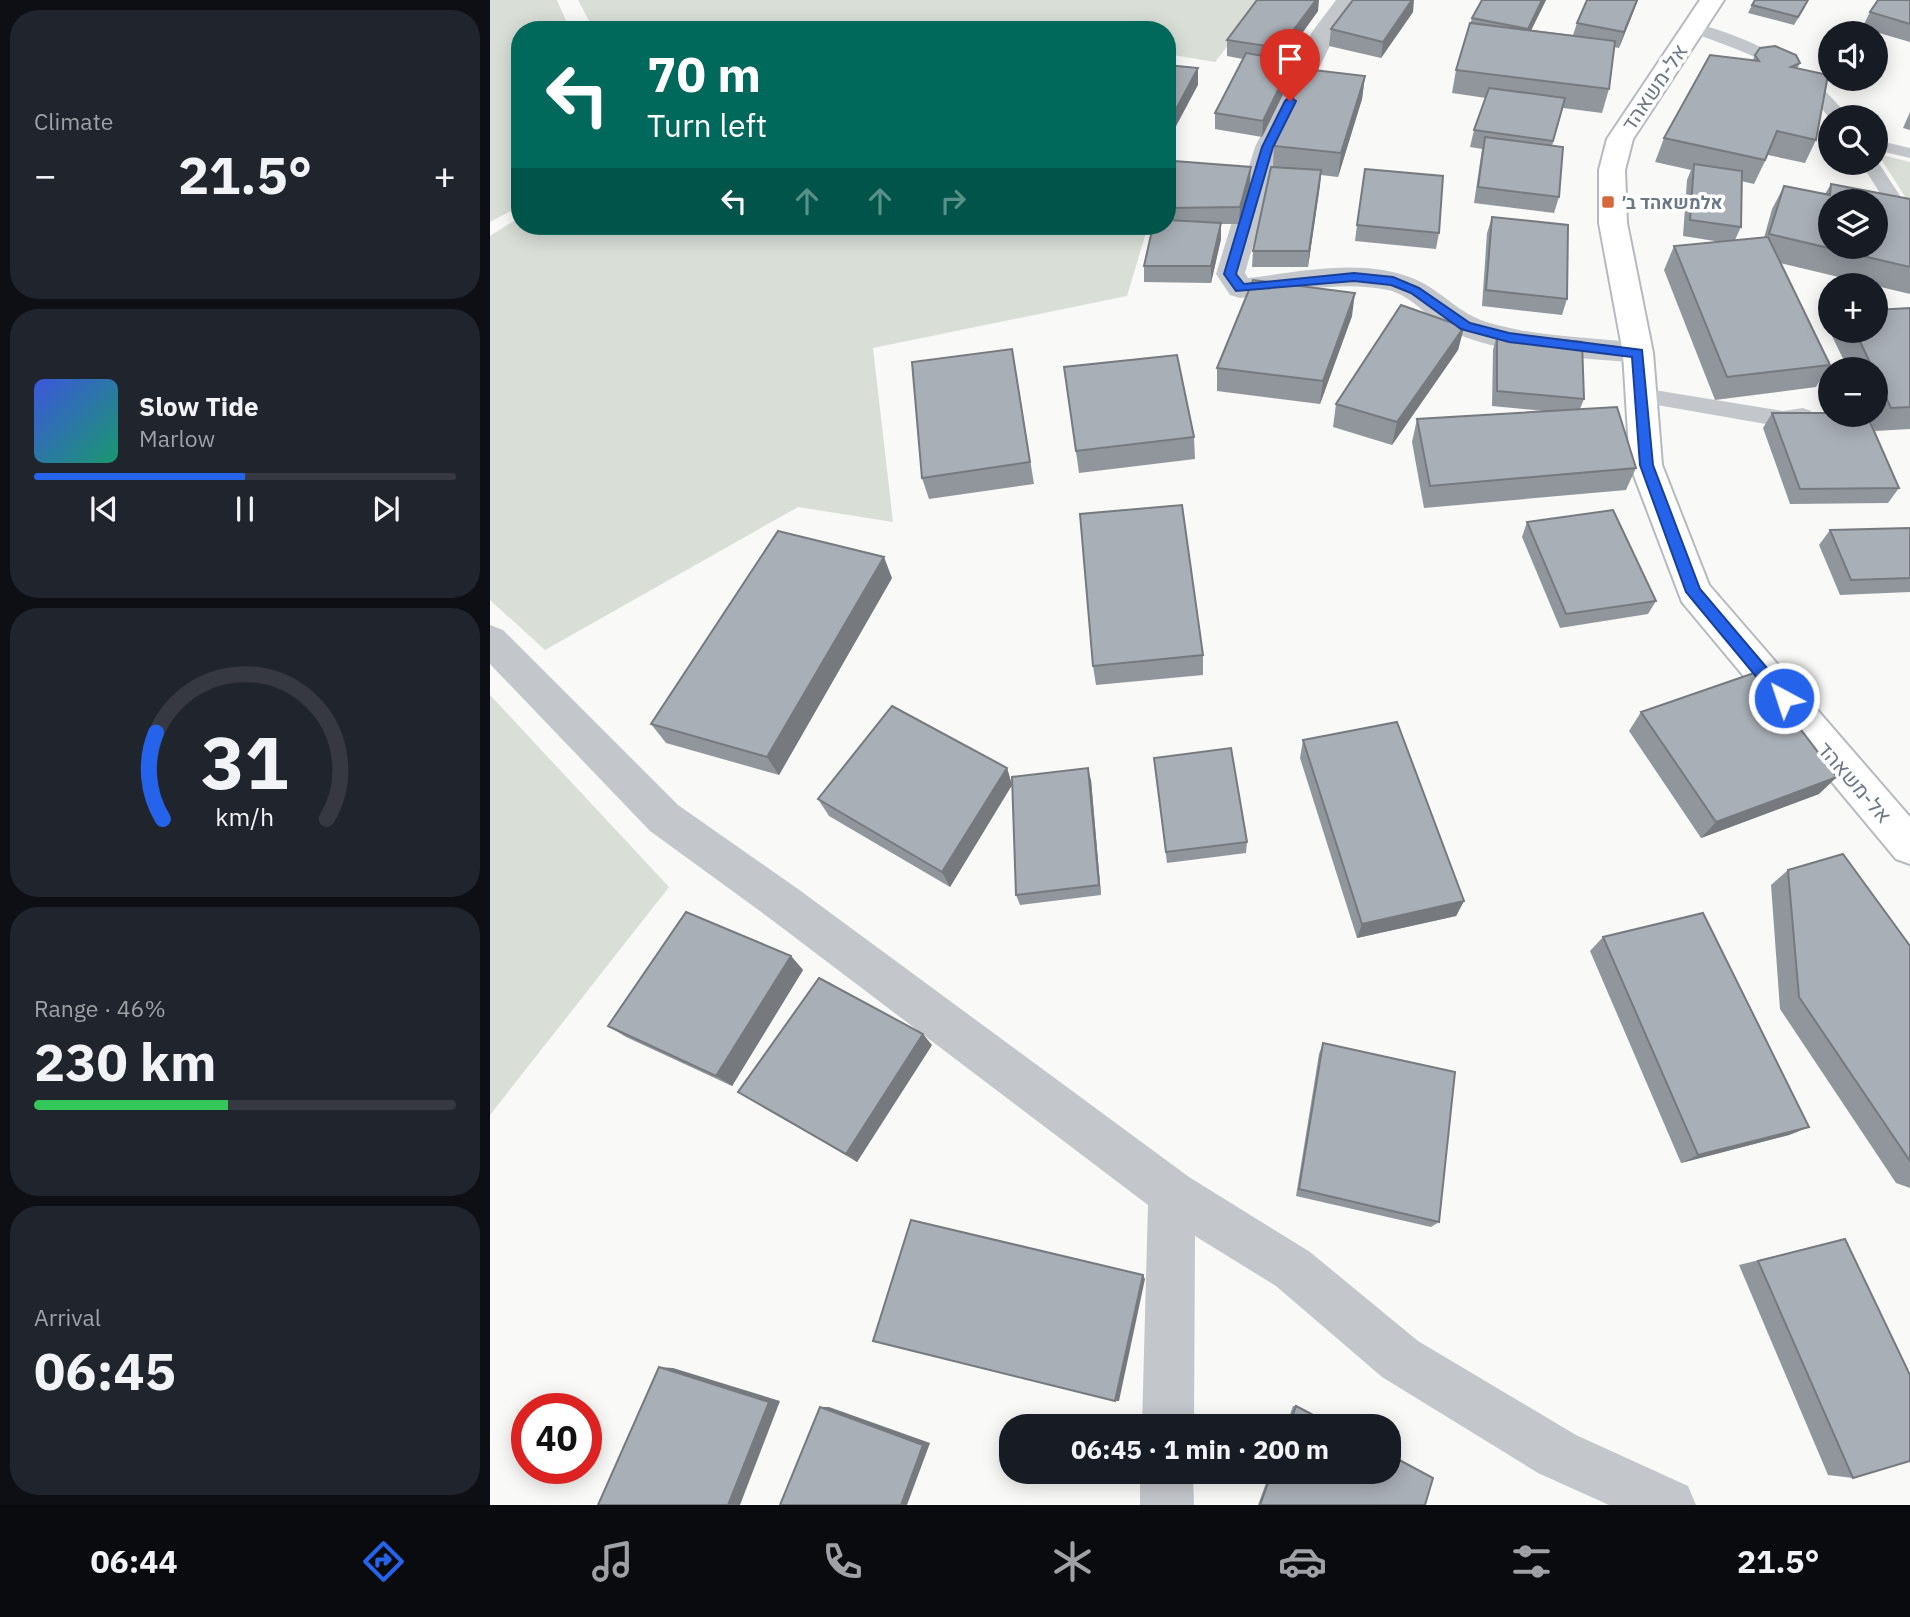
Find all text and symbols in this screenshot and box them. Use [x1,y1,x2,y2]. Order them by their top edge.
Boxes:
map controls [1818,21,1888,427]
button: sound [1818,21,1888,91]
pin [1260,29,1320,101]
street label: אל-משאהד [1615,38,1693,136]
icon: arrive [1271,40,1309,78]
text: 70 m [647,42,761,105]
icon: left [532,49,623,140]
text: Turn left [647,104,767,146]
button: search [1818,105,1888,175]
text: Climate [34,106,113,136]
text: 21.5° [178,141,312,208]
text: − [34,150,57,199]
text: + [433,150,456,199]
icon: left [715,182,753,220]
icon: ahead [788,182,826,220]
icon: ahead [861,182,899,220]
icon: right [934,182,972,220]
button: layers [1818,189,1888,259]
place label: אלמשאהד ב׳ [1622,191,1723,214]
marker: אלמשאהד ב׳ [1600,194,1616,210]
button: + [1818,273,1888,343]
button: − [1818,357,1888,427]
text: Slow Tide [139,389,259,423]
text: Marlow [139,423,215,453]
icon: previous [85,490,123,528]
icon: pause [226,490,264,528]
icon: next [367,490,405,528]
position arrow [1747,661,1821,735]
text: 31 [201,714,289,809]
street label: אל-משאהד [1812,735,1898,829]
text: km/h [216,799,274,832]
text: Range · 46% [34,993,166,1023]
text: 230 km [34,1028,216,1095]
text: Arrival [34,1302,101,1332]
text: 06:45 [34,1337,176,1404]
speed limit sign: 40 [511,1393,602,1484]
text: 06:45 · 1 min · 200 m [1071,1432,1329,1466]
icon: directions [359,1537,408,1586]
icon: music [588,1537,637,1586]
icon: phone [818,1537,867,1586]
icon: climate [1048,1537,1097,1586]
icon: car [1278,1537,1327,1586]
icon: filters [1507,1537,1556,1586]
text: 06:44 [90,1540,178,1582]
text: 21.5° [1737,1540,1820,1582]

